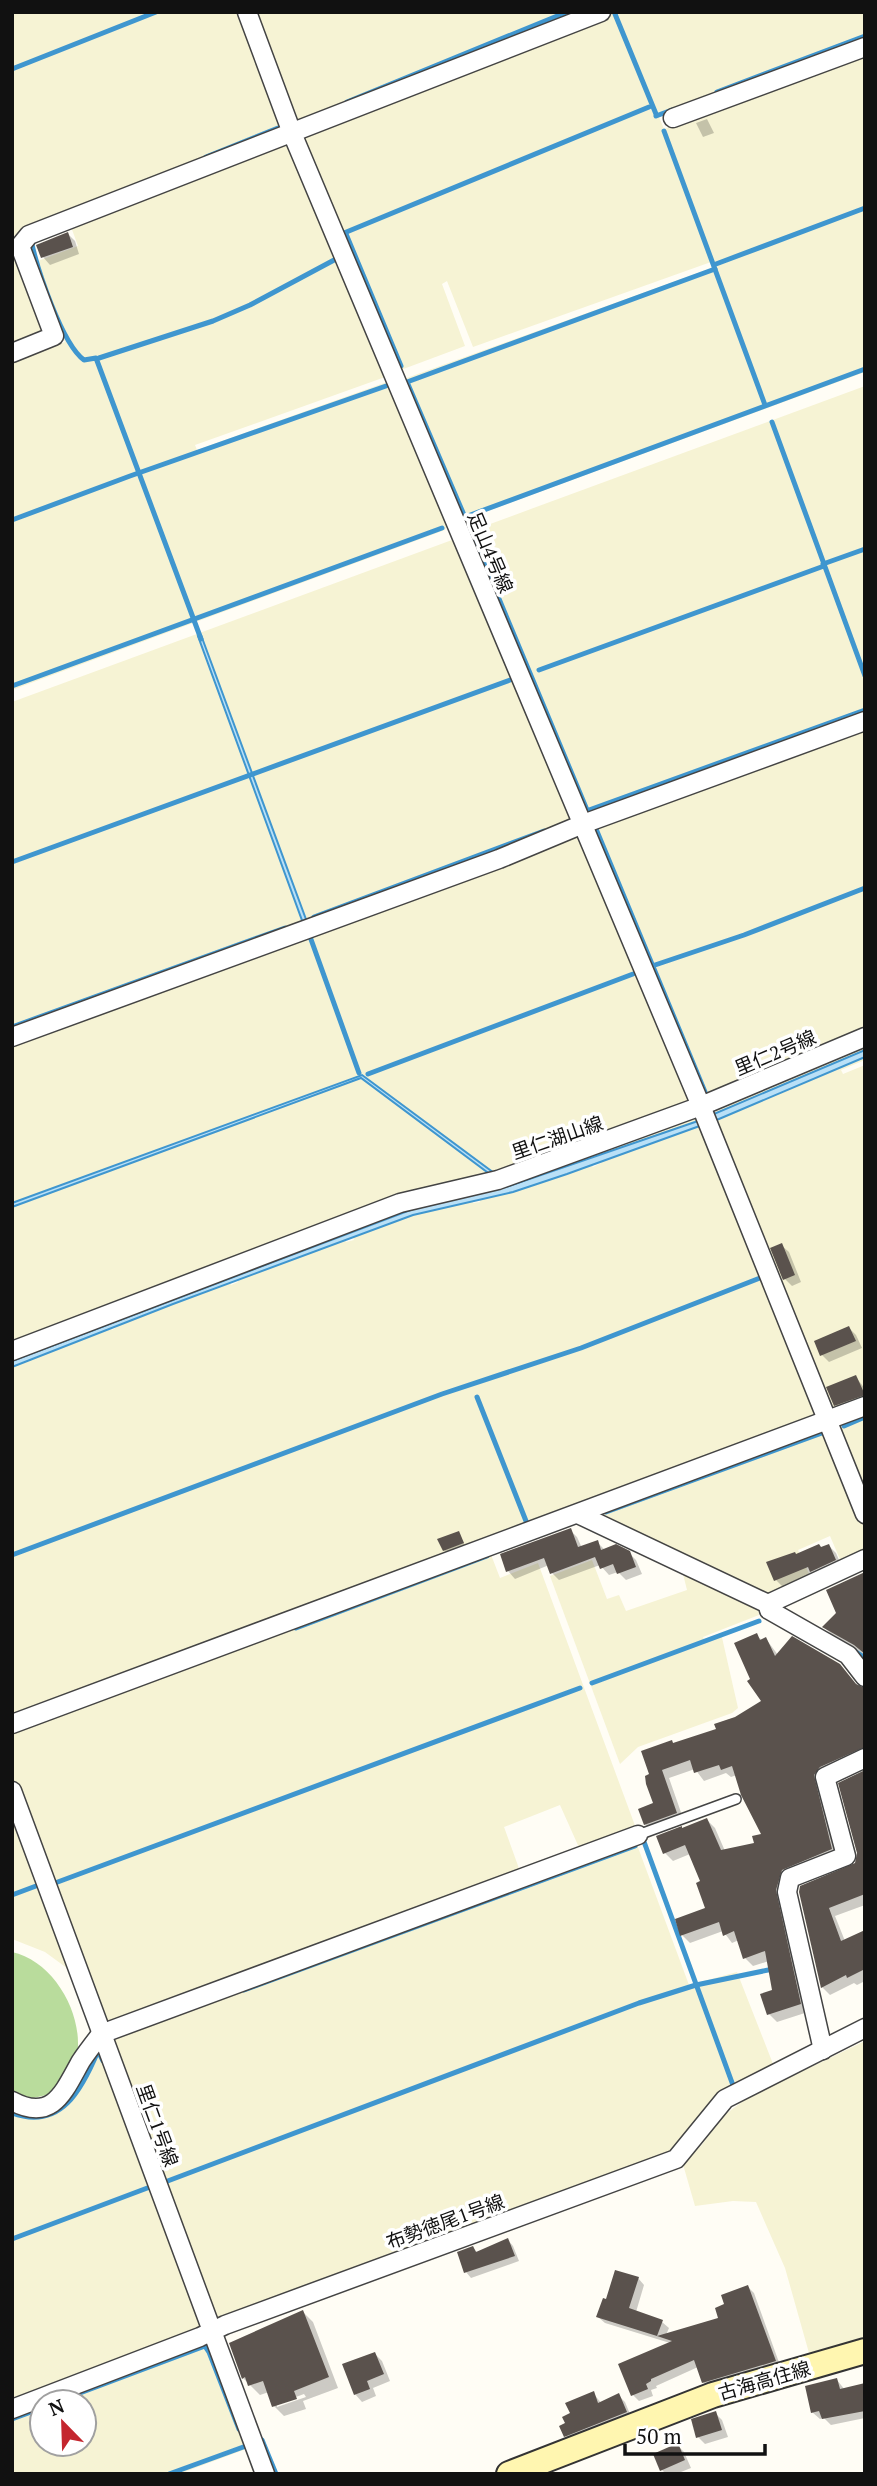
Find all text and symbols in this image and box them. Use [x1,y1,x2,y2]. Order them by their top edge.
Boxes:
street label: 足山4号線 [463,507,519,597]
street label: 里仁2号線 [730,1024,820,1080]
street label: 里仁湖山線 [508,1110,606,1164]
street label: 里仁1号線 [132,2080,184,2170]
street label: 布勢徳尾1号線 [382,2188,508,2254]
street label: 古海高住線 [715,2355,813,2405]
north arrow [28,2388,98,2458]
text: N [45,2392,68,2421]
scale bar [625,2412,765,2456]
text: 50 m [636,2422,682,2450]

